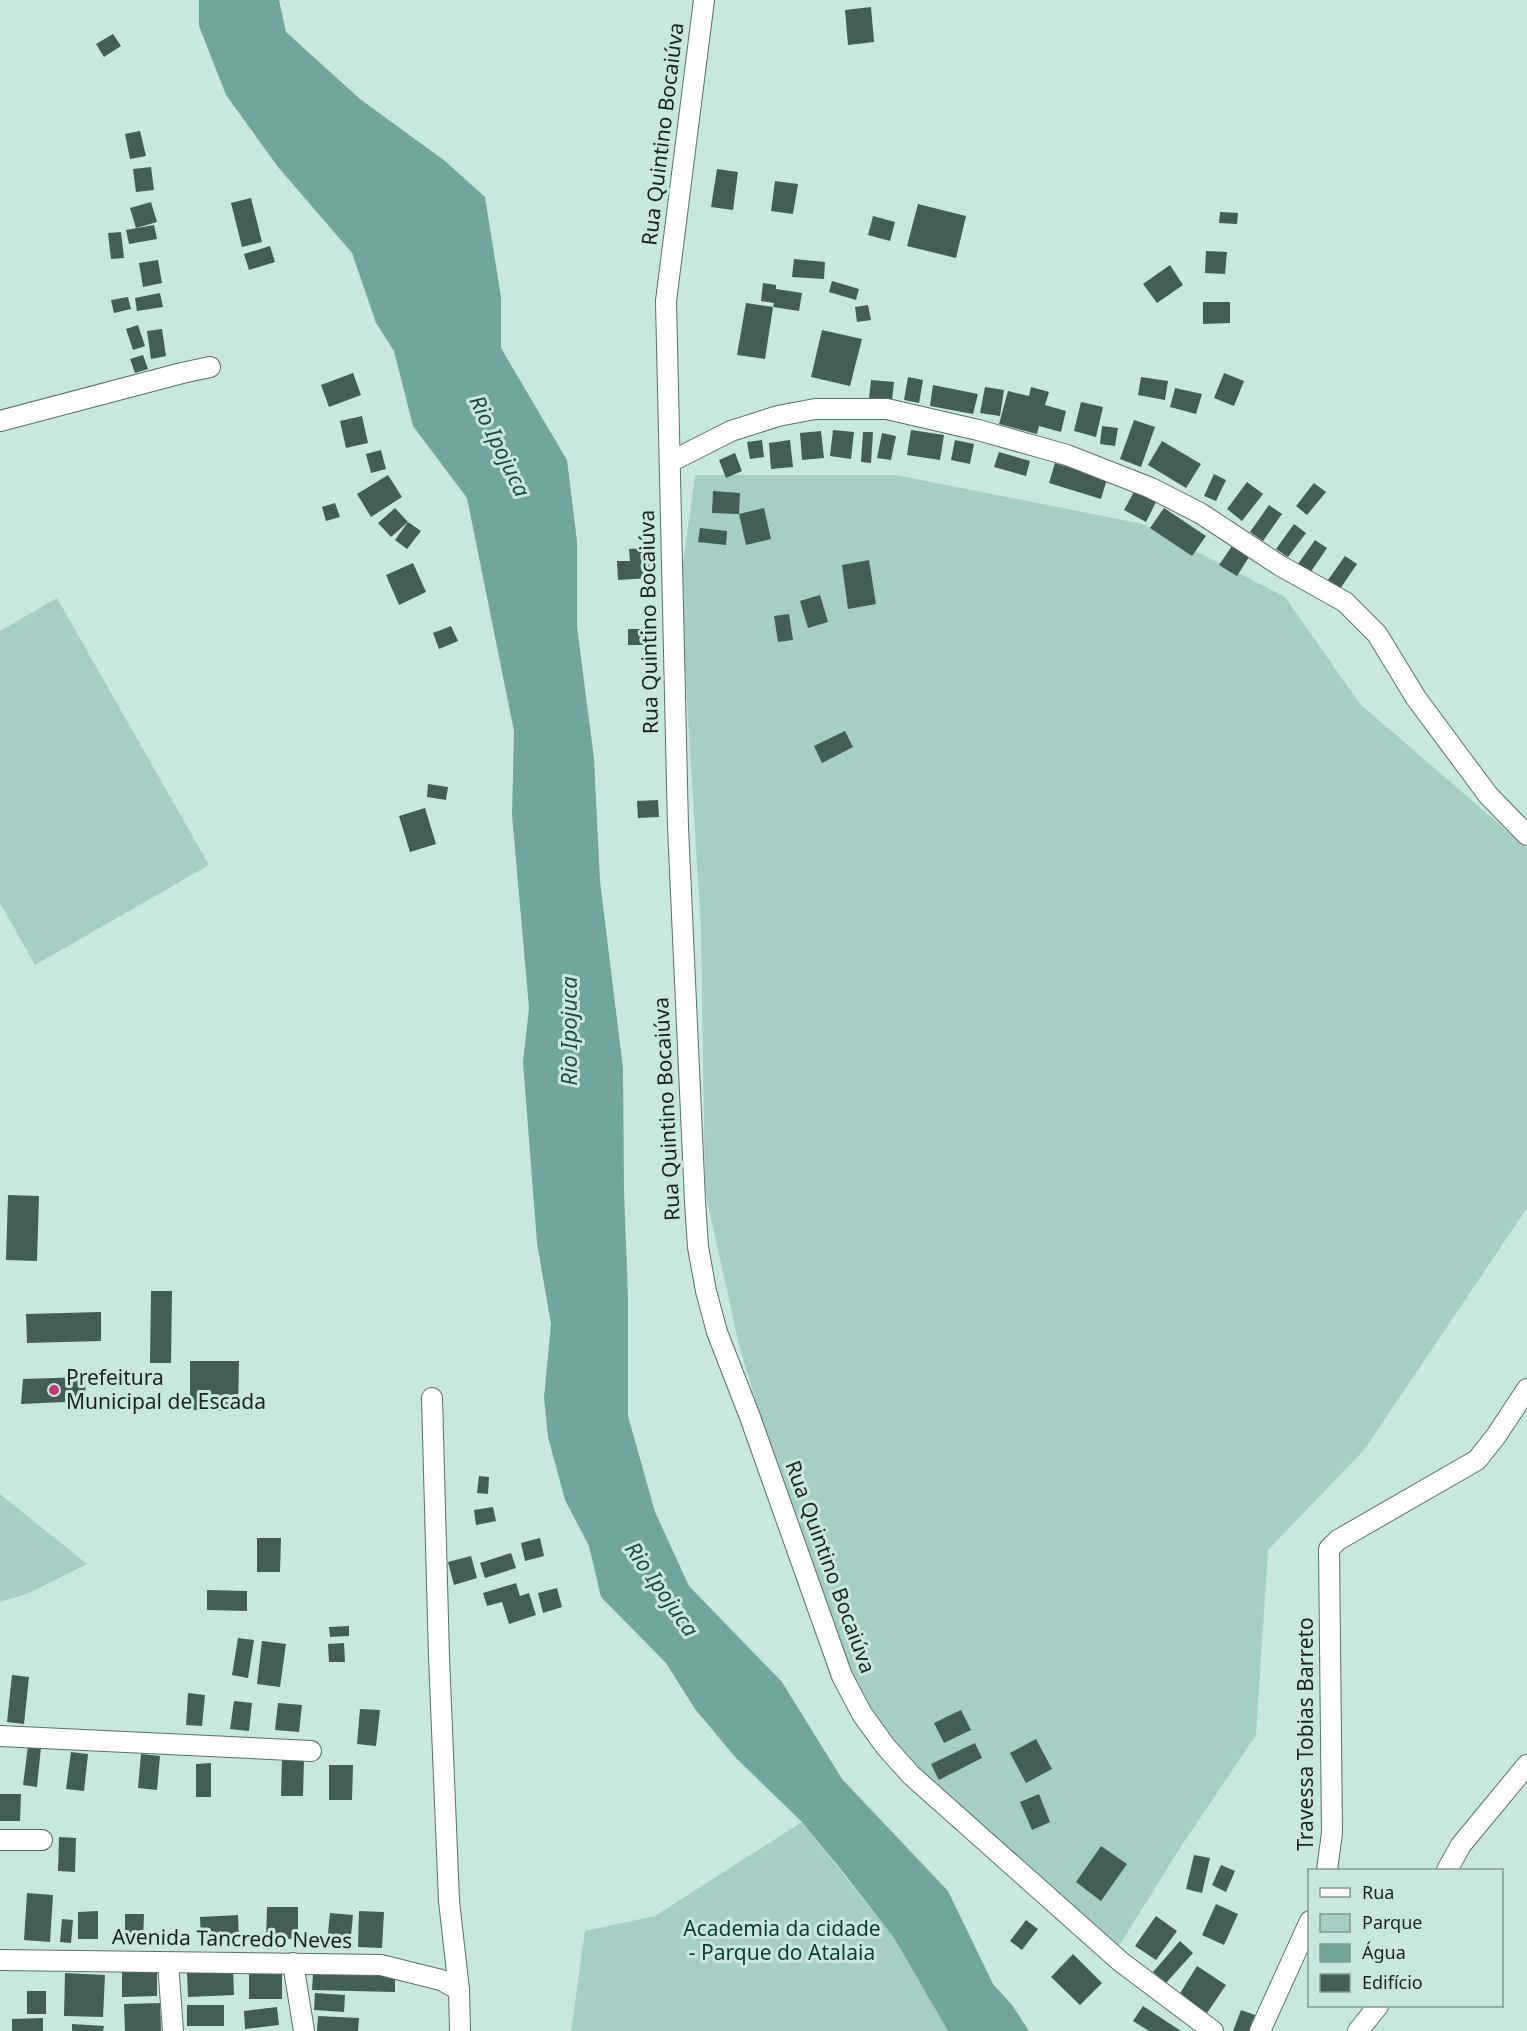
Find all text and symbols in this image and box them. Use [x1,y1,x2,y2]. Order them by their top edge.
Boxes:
street label: Rua Quintino Bocaiúva [634,21,690,247]
water label: Rio Ipojuca [463,390,539,502]
street label: Rua Quintino Bocaiúva [632,510,664,734]
water label: Rio Ipojuca [553,976,583,1086]
street label: Rua Quintino Bocaiúva [646,996,686,1222]
place label: Prefeitura Municipal de Escada [66,1363,266,1415]
marker: Prefeitura Municipal de Escada [47,1383,61,1397]
street label: Rua Quintino Bocaiúva [779,1456,882,1677]
water label: Rio Ipojuca [619,1535,707,1642]
street label: Travessa Tobias Barreto [1291,1617,1319,1851]
legend [1308,1869,1503,2007]
text: Rua [1362,1880,1394,1904]
text: Parque [1362,1910,1422,1934]
park label: Academia da cidade - Parque do Atalaia [683,1914,881,1966]
street label: Avenida Tancredo Neves [112,1922,352,1954]
text: Água [1362,1940,1406,1964]
text: Edifício [1362,1970,1423,1994]

